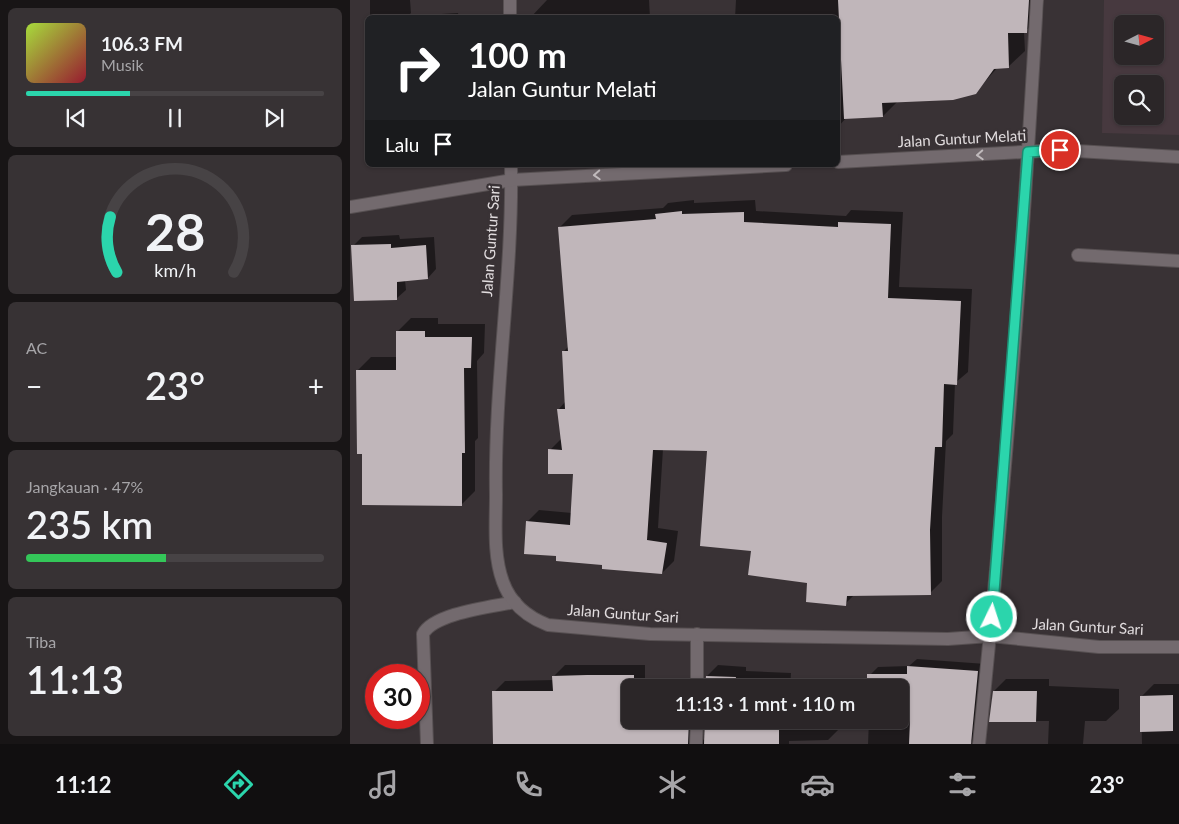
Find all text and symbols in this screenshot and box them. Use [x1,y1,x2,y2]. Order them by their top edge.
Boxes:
north arrow [1114,15,1164,65]
map controls [1114,15,1164,125]
text: 106.3 FM [101,32,183,55]
text: 100 m [468,33,567,75]
icon: right [385,35,450,100]
text: Musik [101,55,144,74]
text: Jalan Guntur Melati [468,75,657,102]
button: search [1114,75,1164,125]
icon: previous [62,104,90,132]
icon: pause [161,104,189,132]
icon: next [260,104,288,132]
street label: Jalan Guntur Melati [897,126,1027,150]
pin [1039,129,1081,171]
icon: arrive [429,130,457,158]
text: Lalu [385,133,419,156]
icon: arrive [1046,136,1074,164]
one-way arrow [975,149,983,160]
one-way arrow [593,170,601,181]
street label: Jalan Guntur Sari [477,185,503,297]
text: 28 [145,200,205,262]
text: km/h [154,259,196,281]
text: AC [26,338,47,357]
text: 23° [145,362,205,408]
text: − [26,369,42,403]
text: + [308,369,324,403]
text: Jangkauan · 47% [26,477,143,496]
text: 235 km [26,501,153,547]
position arrow [965,590,1017,642]
street label: Jalan Guntur Sari [567,600,679,626]
street label: Jalan Guntur Sari [1032,614,1144,638]
text: Tiba [26,632,56,651]
text: 11:13 [26,656,124,702]
speed limit sign: 30 [365,664,430,729]
text: 11:13 · 1 mnt · 110 m [675,692,855,715]
icon: directions [221,767,256,802]
icon: music [366,767,401,802]
icon: phone [511,767,546,802]
icon: climate [655,767,690,802]
icon: car [800,767,835,802]
icon: filters [945,767,980,802]
text: 11:12 [55,771,112,798]
text: 23° [1089,771,1124,798]

